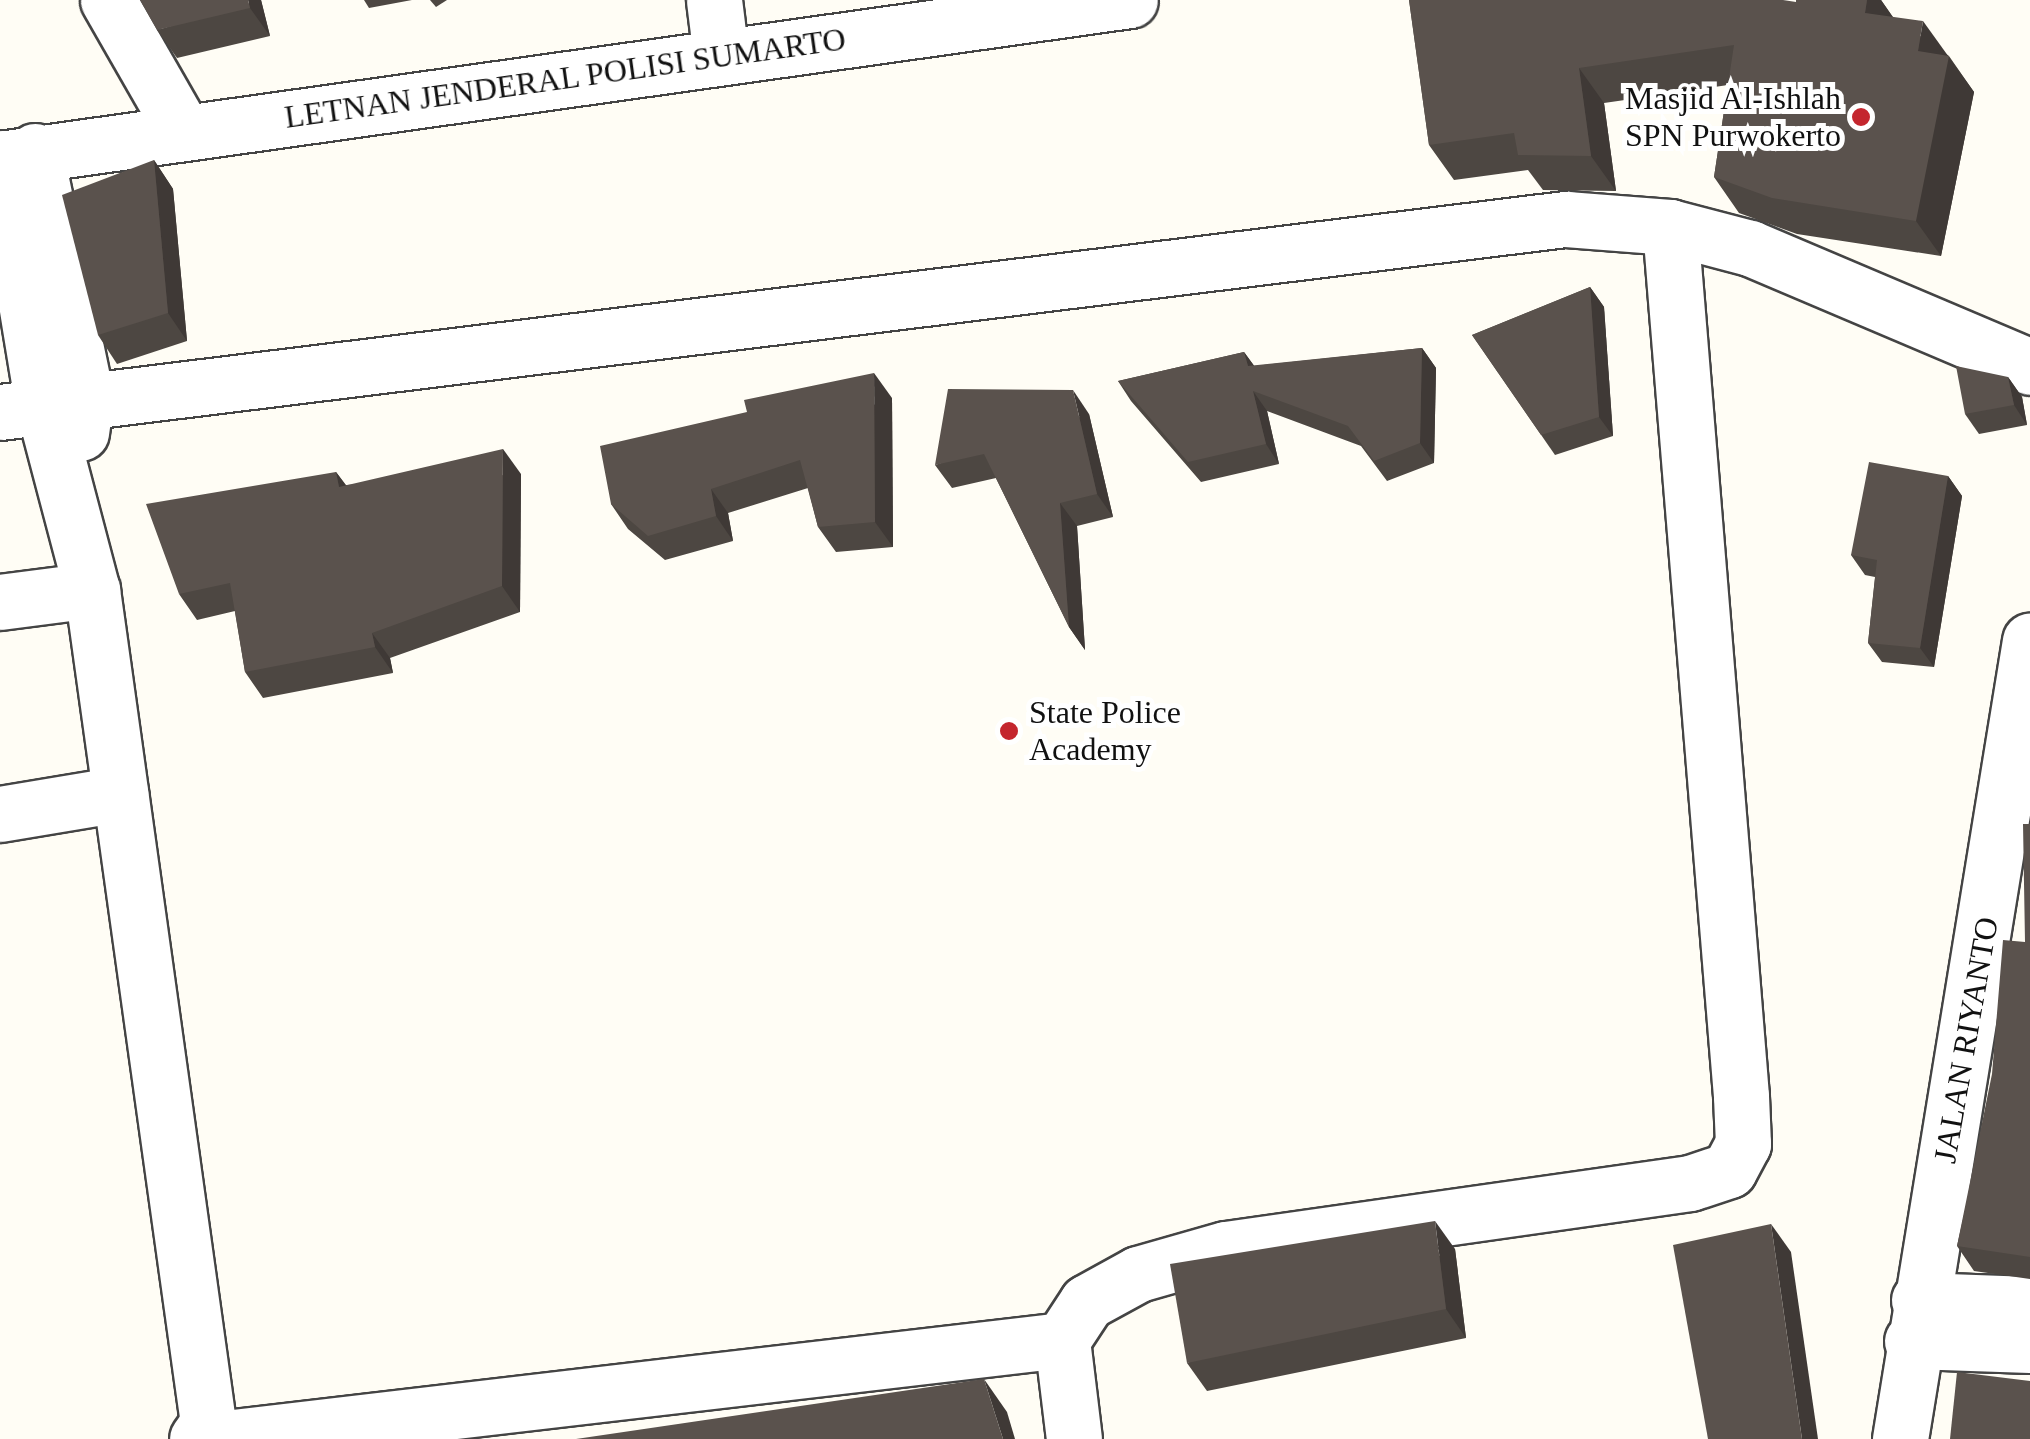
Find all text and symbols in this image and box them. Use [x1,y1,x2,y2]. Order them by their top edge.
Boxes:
street label: LETNAN JENDERAL POLISI SUMARTO [281,20,849,136]
place label: Masjid Al-Ishlah SPN Purwokerto [1623,80,1841,155]
marker: Masjid Al-Ishlah SPN Purwokerto [1850,106,1872,128]
place label: State Police Academy [1029,694,1181,769]
marker: State Police Academy [998,720,1020,742]
street label: JALAN RIYANTO [1925,914,2007,1166]

